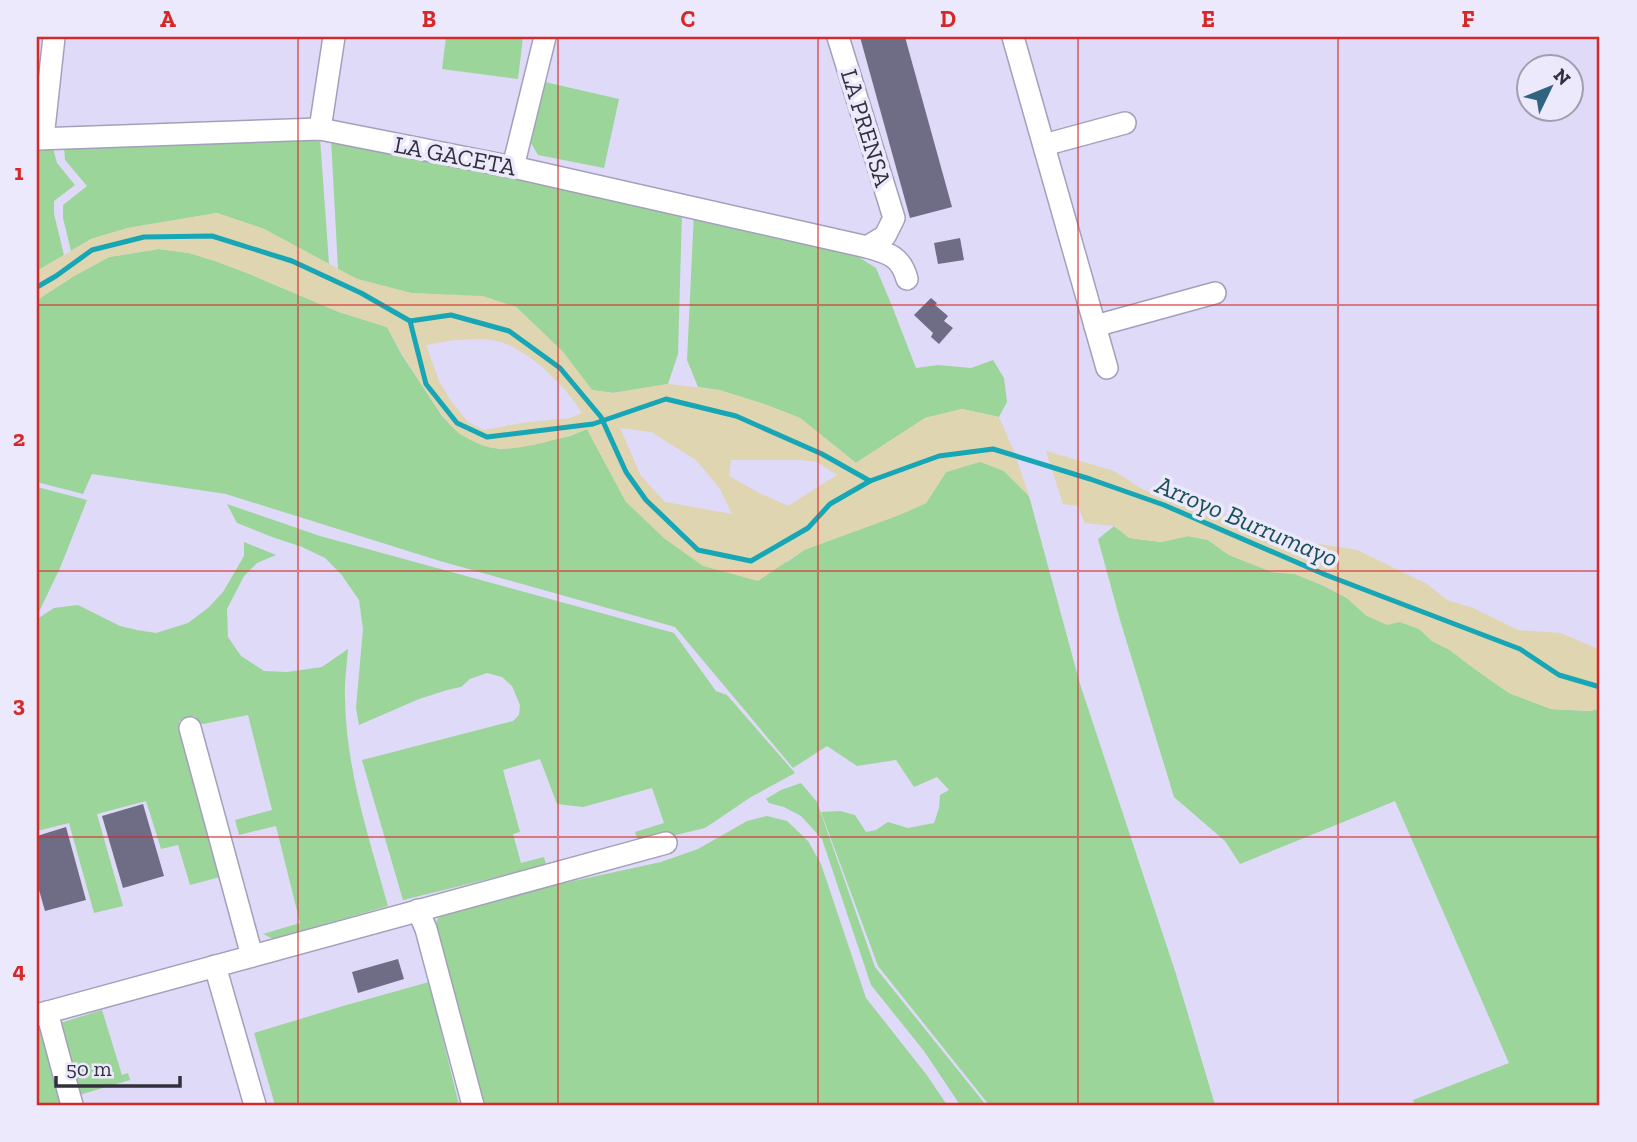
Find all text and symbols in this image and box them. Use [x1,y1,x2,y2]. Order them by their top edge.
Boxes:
text: A [160,5,176,33]
text: B [422,5,436,33]
text: C [681,5,695,33]
text: D [940,5,956,33]
text: E [1201,5,1215,33]
text: F [1461,5,1475,33]
north arrow [1514,52,1584,122]
text: N [1549,64,1575,90]
street label: LA PRENSA [835,66,898,191]
street label: LA GACETA [392,130,519,182]
text: 1 [14,158,24,186]
text: 2 [13,424,25,452]
water label: Arroyo Burrumayo [1150,468,1343,574]
text: 3 [13,690,25,718]
text: 4 [12,956,26,984]
scale bar [56,1044,180,1088]
text: 50 m [66,1056,112,1081]

